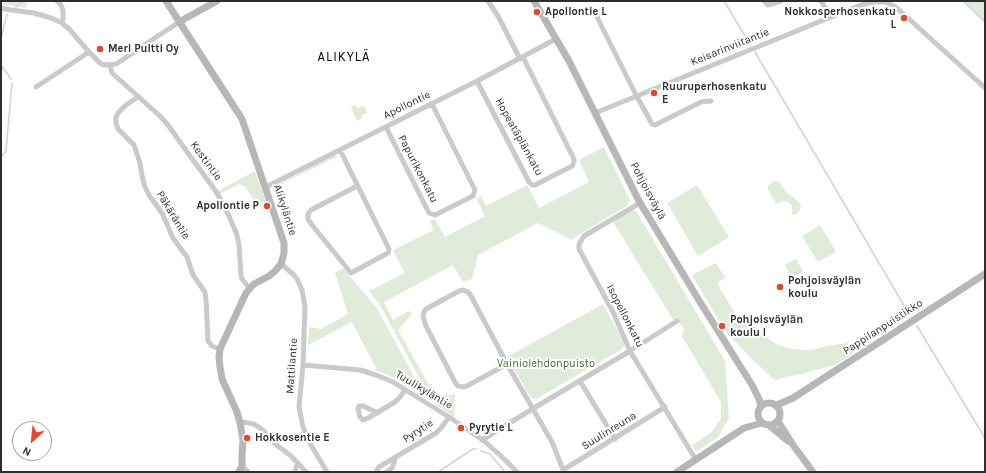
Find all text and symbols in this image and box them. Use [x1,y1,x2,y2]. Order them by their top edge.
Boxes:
place label: Apollontie L [545,5,607,19]
place label: Nokkosperhosenkatu L [784,5,896,31]
marker: Apollontie L [532,7,542,17]
marker: Nokkosperhosenkatu L [899,13,909,23]
street label: Keisarinviitantie [689,25,771,69]
place label: Meri Pultti Oy [108,42,179,56]
marker: Meri Pultti Oy [95,44,105,54]
district label: ALIKYLÄ [318,49,370,65]
place label: Ruuruperhosenkatu E [662,80,767,106]
street label: Apollontie [381,88,433,122]
marker: Ruuruperhosenkatu E [649,88,659,98]
street label: Hopeatäplänkatu [492,96,546,178]
street label: Papurikonkatu [395,133,441,205]
street label: Kestintie [187,139,225,183]
street label: Pohjoisväylä [627,160,669,222]
street label: Alikyläntie [271,183,299,237]
street label: Päkäräntie [153,188,193,242]
place label: Apollontie P [196,199,259,213]
marker: Apollontie P [262,201,272,211]
place label: Pohjoisväylän koulu [788,274,861,300]
street label: Isopellonkatu [603,282,647,350]
marker: Pohjoisväylän koulu [775,282,785,292]
street label: Pappilanpuistikko [841,296,925,358]
place label: Pohjoisväylän koulu I [730,313,803,339]
marker: Pohjoisväylän koulu I [717,321,727,331]
street label: Mattilantie [283,338,301,394]
park label: Vainiolehdonpuisto [497,357,595,371]
street label: Tuulikyläntie [393,368,455,412]
street label: Suulinreuna [579,409,639,453]
street label: Pyrytie [400,416,436,446]
north arrow [12,421,52,461]
place label: Pyrytie L [469,421,513,435]
marker: Pyrytie L [456,423,466,433]
place label: Hokkosentie E [255,431,330,445]
marker: Hokkosentie E [242,433,252,443]
text: N [20,444,33,459]

